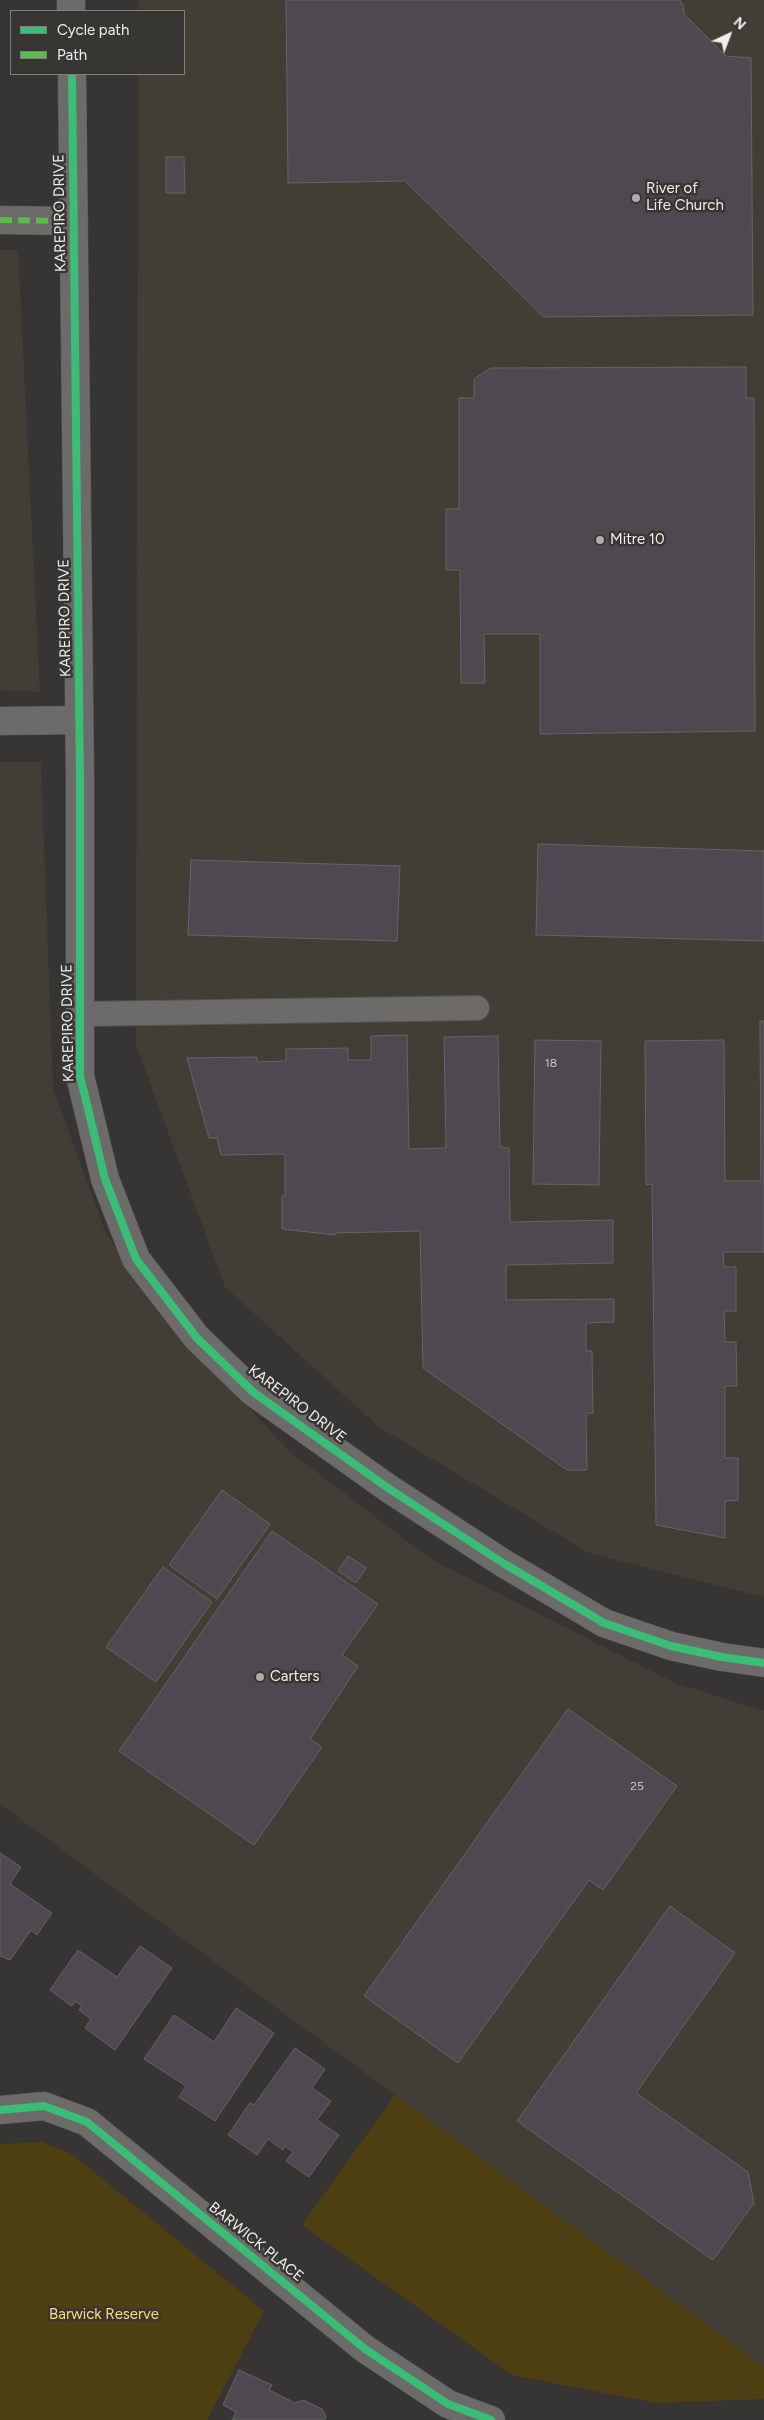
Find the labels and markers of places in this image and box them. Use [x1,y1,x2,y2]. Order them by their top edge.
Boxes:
place label: River of Life Church [646,180,724,215]
marker: River of Life Church [630,192,642,204]
place label: Mitre 10 [610,531,665,549]
marker: Mitre 10 [594,534,606,546]
place label: Carters [270,1668,319,1686]
marker: Carters [254,1671,266,1683]

